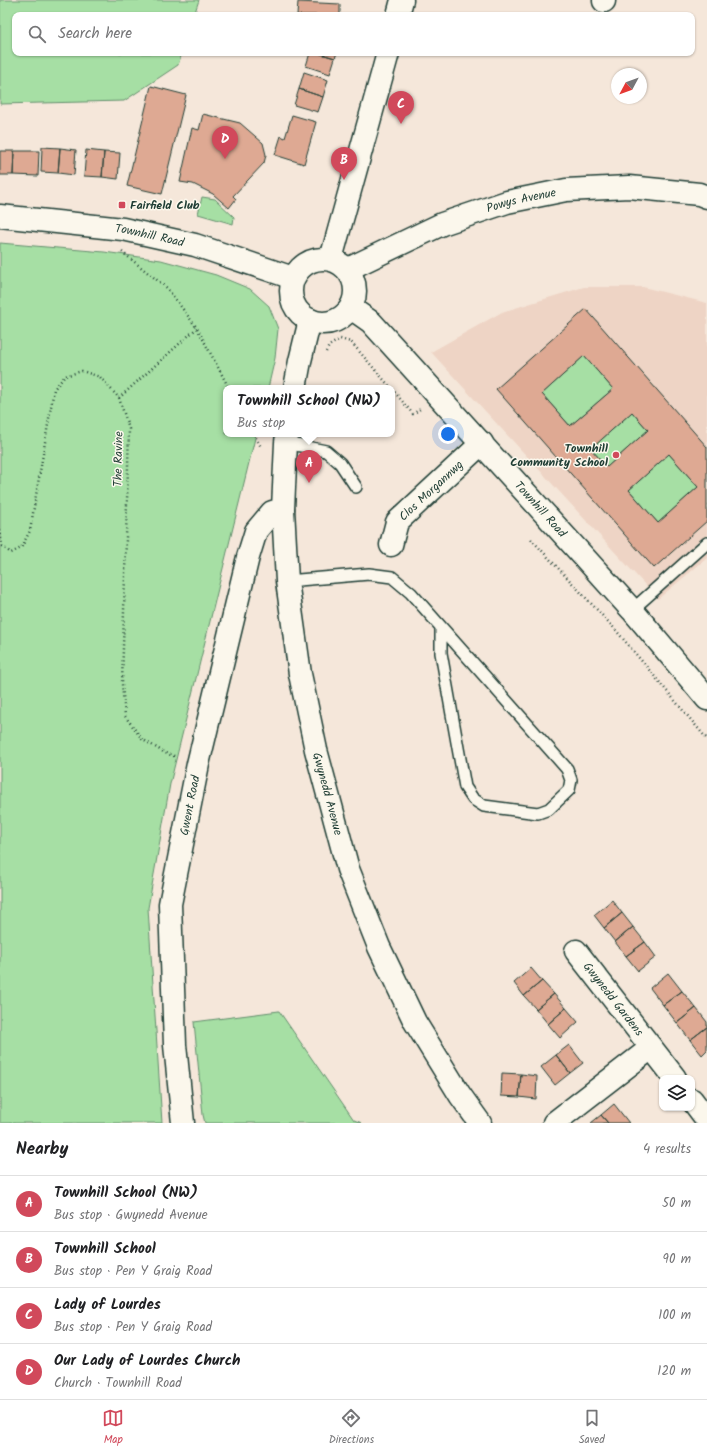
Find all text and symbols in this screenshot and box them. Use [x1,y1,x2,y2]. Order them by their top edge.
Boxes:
search box [12,12,695,56]
text: Search here [58,22,132,46]
icon: search [26,23,48,45]
north arrow [611,68,647,104]
pin: C [388,91,414,124]
pin: D [212,126,238,159]
pin: B [331,147,357,180]
street label: Powys Avenue [484,183,558,218]
place label: Fairfield Club [130,196,200,215]
marker: Fairfield Club [117,200,127,210]
street label: Townhill Road [114,219,187,253]
popup [223,385,395,437]
text: Townhill School (NW) [237,389,381,413]
text: Bus stop [237,413,285,434]
your location [438,424,458,444]
street label: The Ravine [109,431,128,487]
place label: Townhill Community School [510,439,609,472]
pin: A [296,450,322,483]
marker: Townhill Community School [611,450,621,460]
street label: Clos Morgannwg [395,456,468,526]
street label: Townhill Road [510,477,572,543]
street label: Gwynedd Avenue [307,750,348,838]
street label: Gwent Road [175,773,206,837]
street label: Gwynedd Gardens [578,958,648,1041]
map controls [659,1075,695,1111]
button: layers [659,1075,695,1111]
text: Nearby [16,1136,68,1163]
text: 4 results [643,1139,691,1160]
text: Townhill School (NW) [54,1181,198,1205]
text: A [25,1193,33,1214]
text: 50 m [662,1193,691,1214]
text: Bus stop · Gwynedd Avenue [54,1205,208,1226]
text: Townhill School [54,1237,156,1261]
text: B [25,1249,33,1270]
text: 90 m [663,1249,691,1270]
text: Bus stop · Pen Y Graig Road [54,1261,212,1282]
text: Lady of Lourdes [54,1293,161,1317]
text: C [25,1305,33,1326]
text: 100 m [658,1305,691,1326]
text: Bus stop · Pen Y Graig Road [54,1317,212,1338]
text: Our Lady of Lourdes Church [54,1349,241,1373]
text: D [25,1361,33,1382]
text: 120 m [657,1361,691,1382]
text: Church · Townhill Road [54,1373,182,1394]
tab: Map [102,1407,124,1449]
tab: Directions [329,1407,374,1449]
tab: Saved [579,1407,605,1449]

